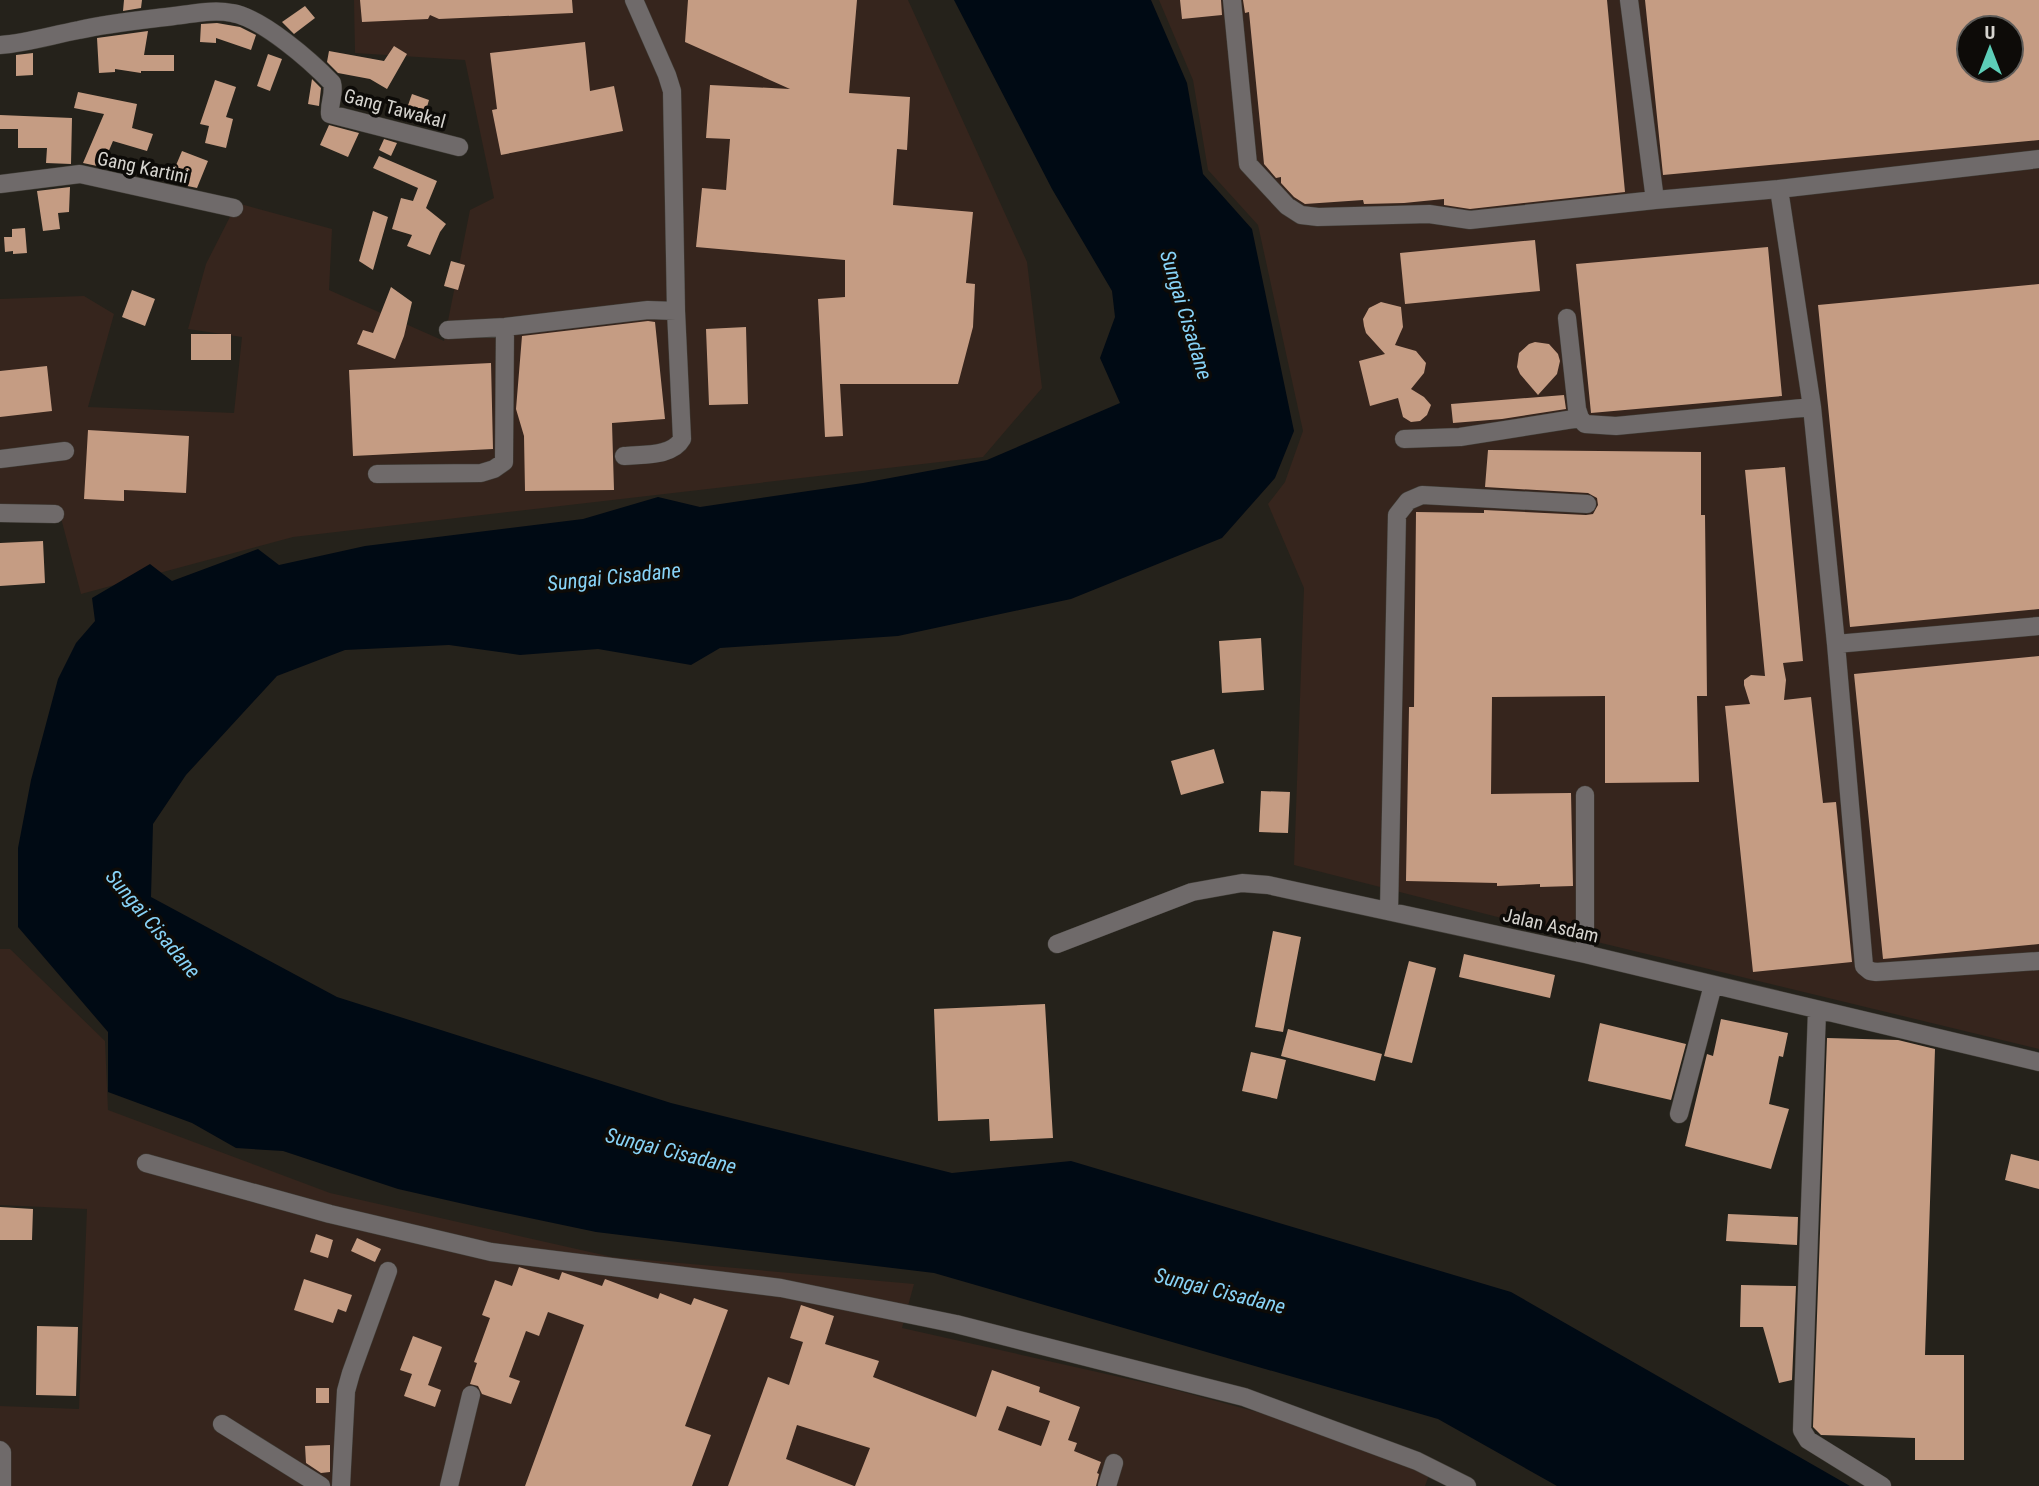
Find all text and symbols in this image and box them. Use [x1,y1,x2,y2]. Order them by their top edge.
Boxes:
north arrow [1955,14,2025,84]
text: U [1985,21,1995,44]
street label: Gang Tawakal [342,84,448,133]
street label: Gang Kartini [95,147,191,188]
water label: Sungai Cisadane [1155,247,1217,383]
water label: Sungai Cisadane [546,558,682,596]
water label: Sungai Cisadane [101,865,205,983]
street label: Jalan Asdam [1501,903,1601,948]
water label: Sungai Cisadane [603,1123,739,1179]
water label: Sungai Cisadane [1152,1263,1288,1319]

